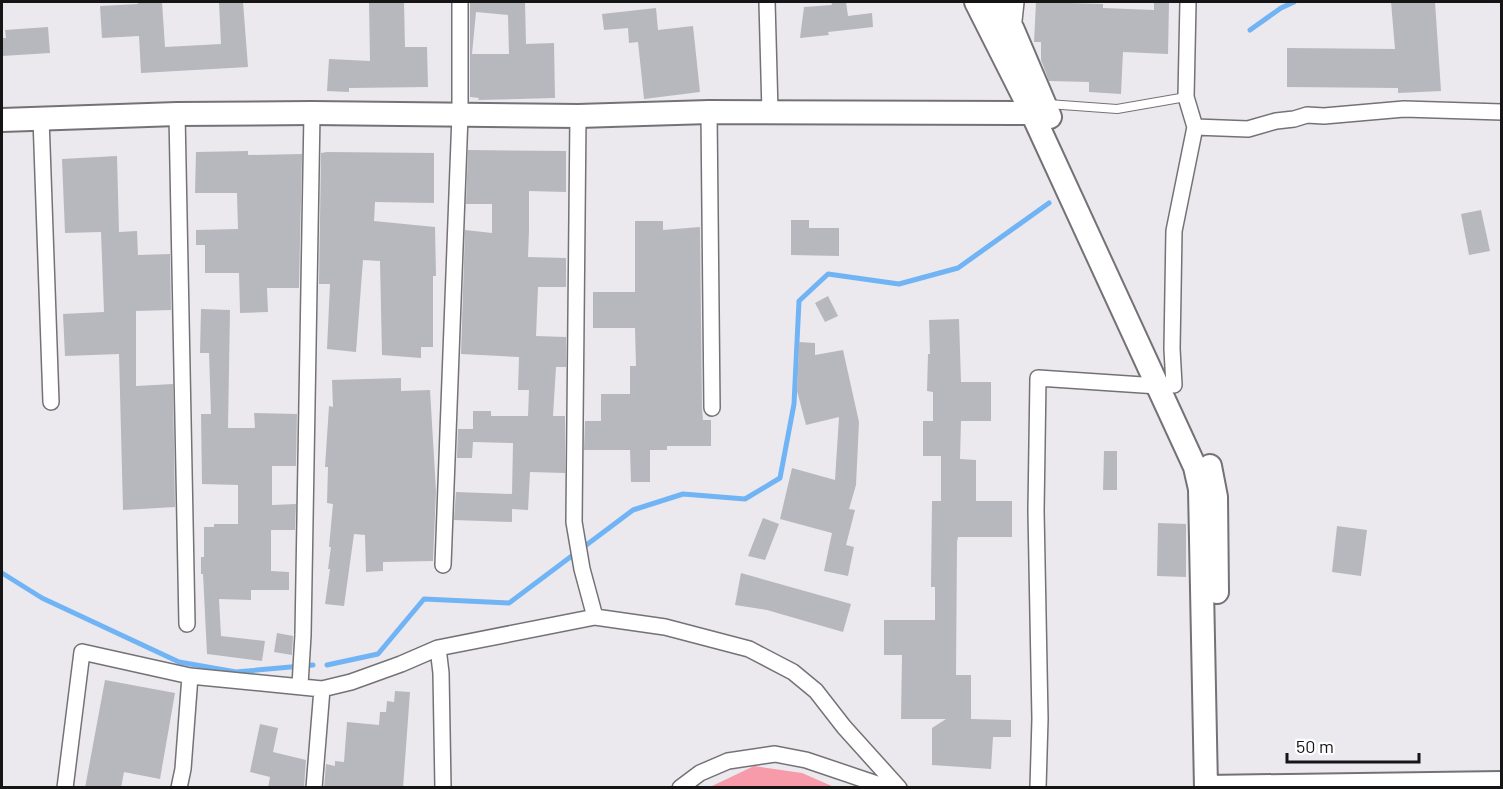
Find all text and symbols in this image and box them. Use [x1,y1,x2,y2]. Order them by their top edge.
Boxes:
scale bar [1287,726,1419,764]
text: 50 m [1296,735,1334,757]

